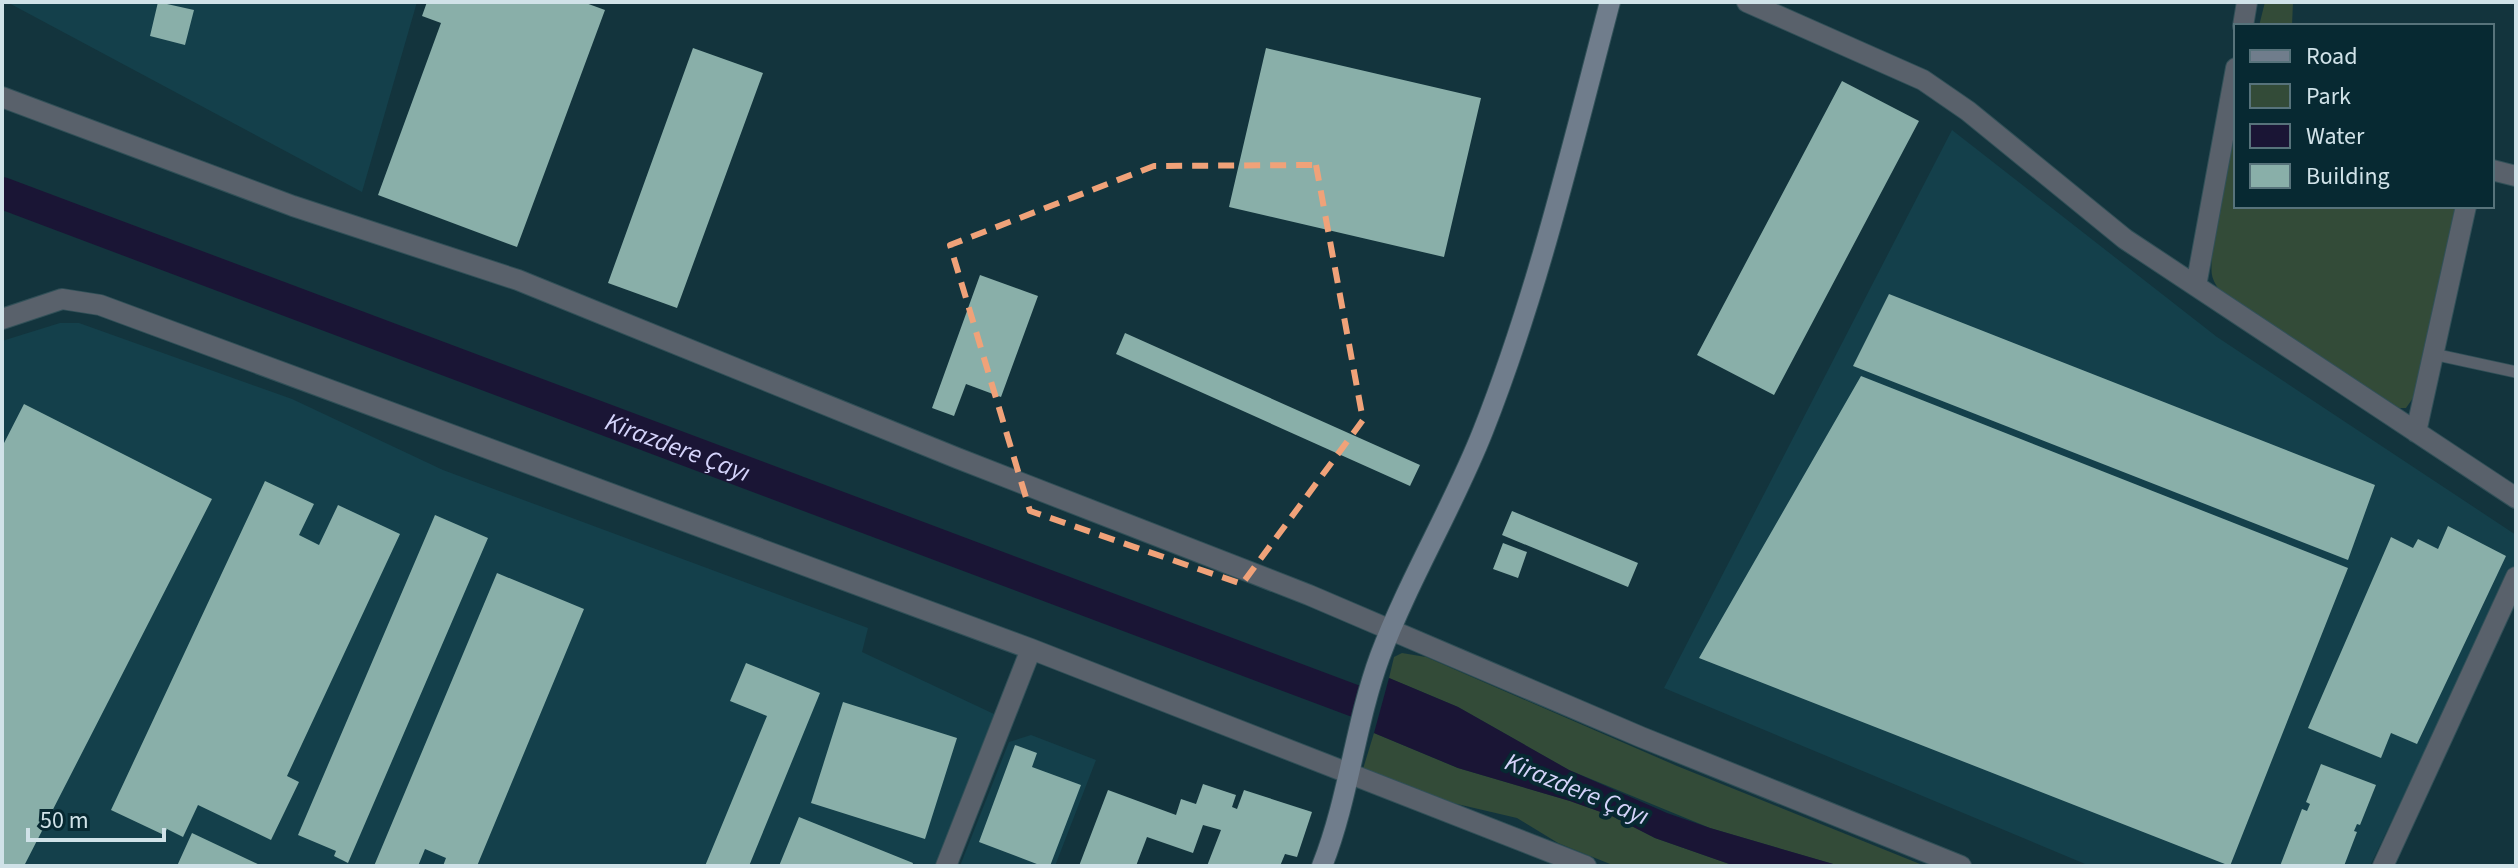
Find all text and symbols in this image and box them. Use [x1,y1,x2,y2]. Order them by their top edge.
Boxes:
legend [2234,24,2494,208]
text: Road [2306,39,2358,74]
text: Park [2306,79,2351,114]
text: Water [2306,119,2365,154]
text: Building [2306,159,2390,194]
water label: Kirazdere Çayı [600,403,756,491]
water label: Kirazdere Çayı [1499,743,1655,835]
scale bar [28,792,164,842]
text: 50 m [40,803,89,838]

